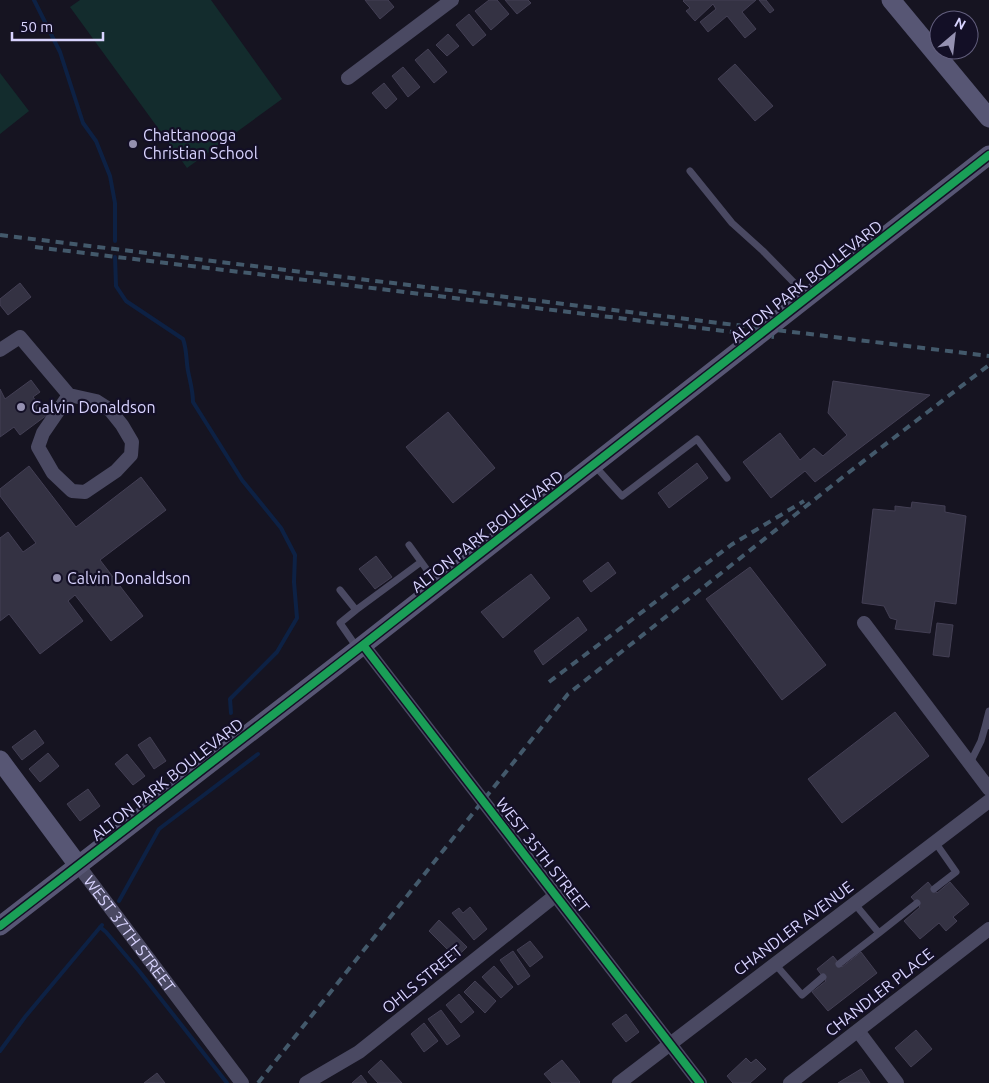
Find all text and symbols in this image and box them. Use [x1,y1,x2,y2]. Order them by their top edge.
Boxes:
scale bar [12,10,104,42]
north arrow [929,10,979,60]
text: N [952,14,968,33]
text: 50 m [20,18,53,35]
place label: Chattanooga Christian School [143,126,258,162]
marker: Chattanooga Christian School [127,138,139,150]
street label: ALTON PARK BOULEVARD [727,216,885,346]
place label: Galvin Donaldson [31,398,156,416]
marker: Galvin Donaldson [15,401,27,413]
street label: ALTON PARK BOULEVARD [408,466,566,596]
place label: Calvin Donaldson [67,569,191,587]
marker: Calvin Donaldson [51,572,63,584]
street label: ALTON PARK BOULEVARD [88,714,246,844]
street label: WEST 35TH STREET [493,794,593,916]
street label: WEST 37TH STREET [80,872,179,995]
street label: CHANDLER AVENUE [730,877,856,979]
street label: OHLS STREET [378,941,466,1017]
street label: CHANDLER PLACE [821,944,937,1040]

